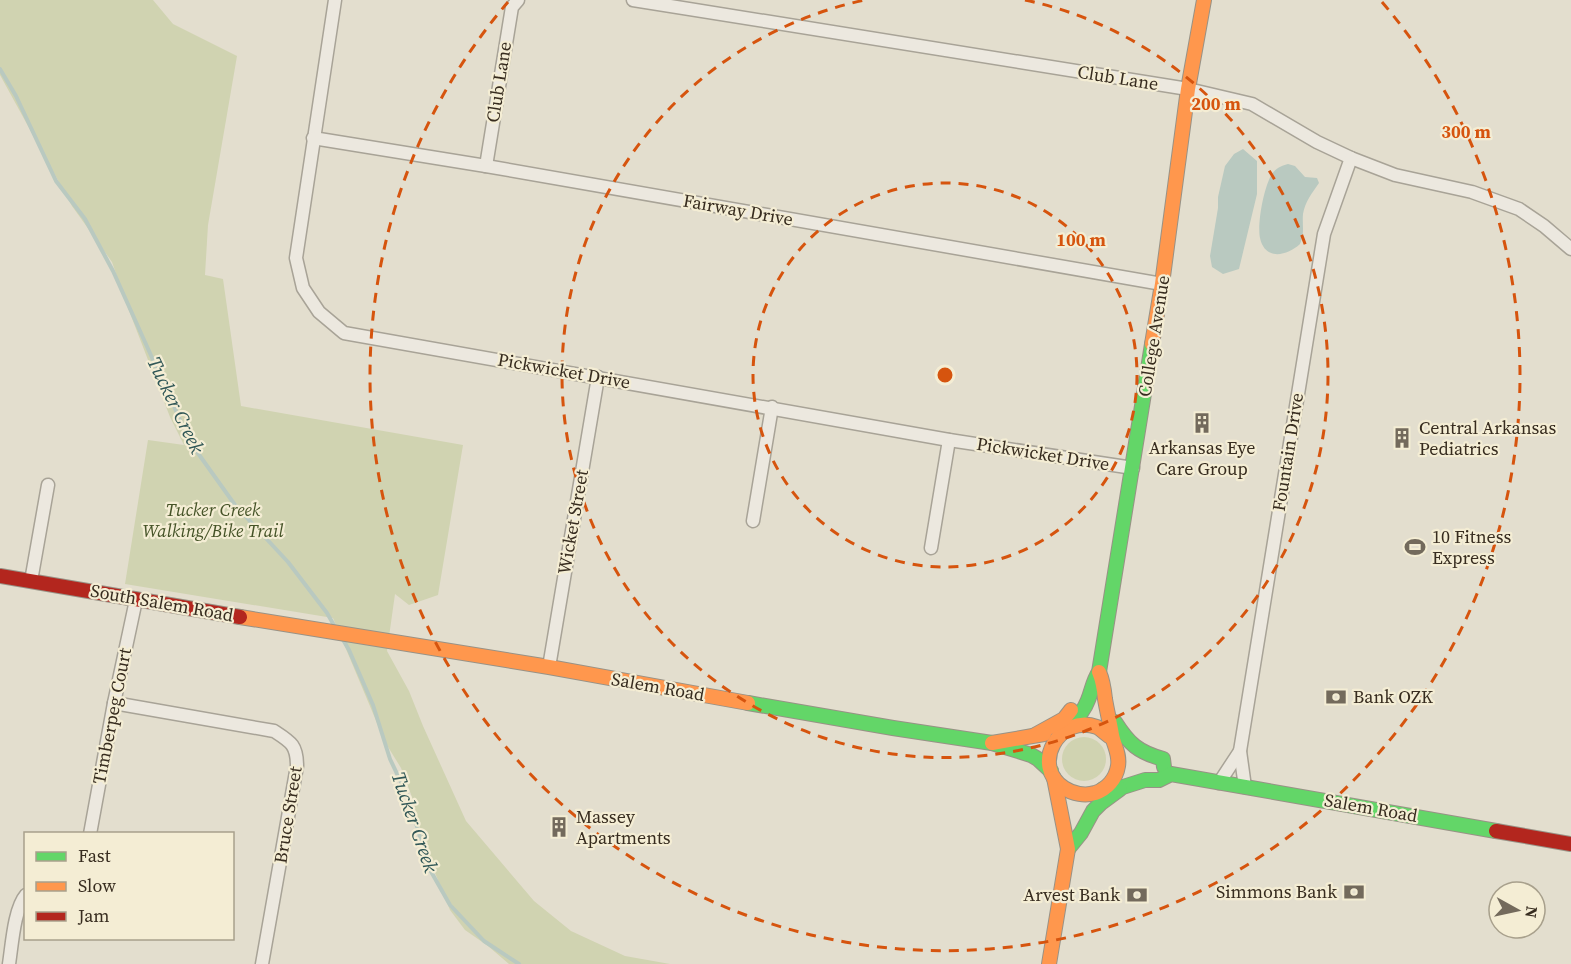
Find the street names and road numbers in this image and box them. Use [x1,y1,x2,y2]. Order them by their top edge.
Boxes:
street label: Club Lane [480,40,517,124]
street label: Club Lane [1076,59,1160,96]
street label: Fairway Drive [681,188,795,231]
street label: College Avenue [1132,273,1175,398]
street label: Pickwicket Drive [496,347,632,394]
street label: Fountain Drive [1266,391,1309,513]
street label: Pickwicket Drive [975,431,1111,476]
street label: Wicket Street [551,467,594,576]
street label: South Salem Road [89,578,235,627]
street label: Timberpeg Court [86,646,137,786]
street label: Salem Road [610,666,707,707]
street label: Bruce Street [267,764,308,865]
street label: Salem Road [1323,787,1420,828]

